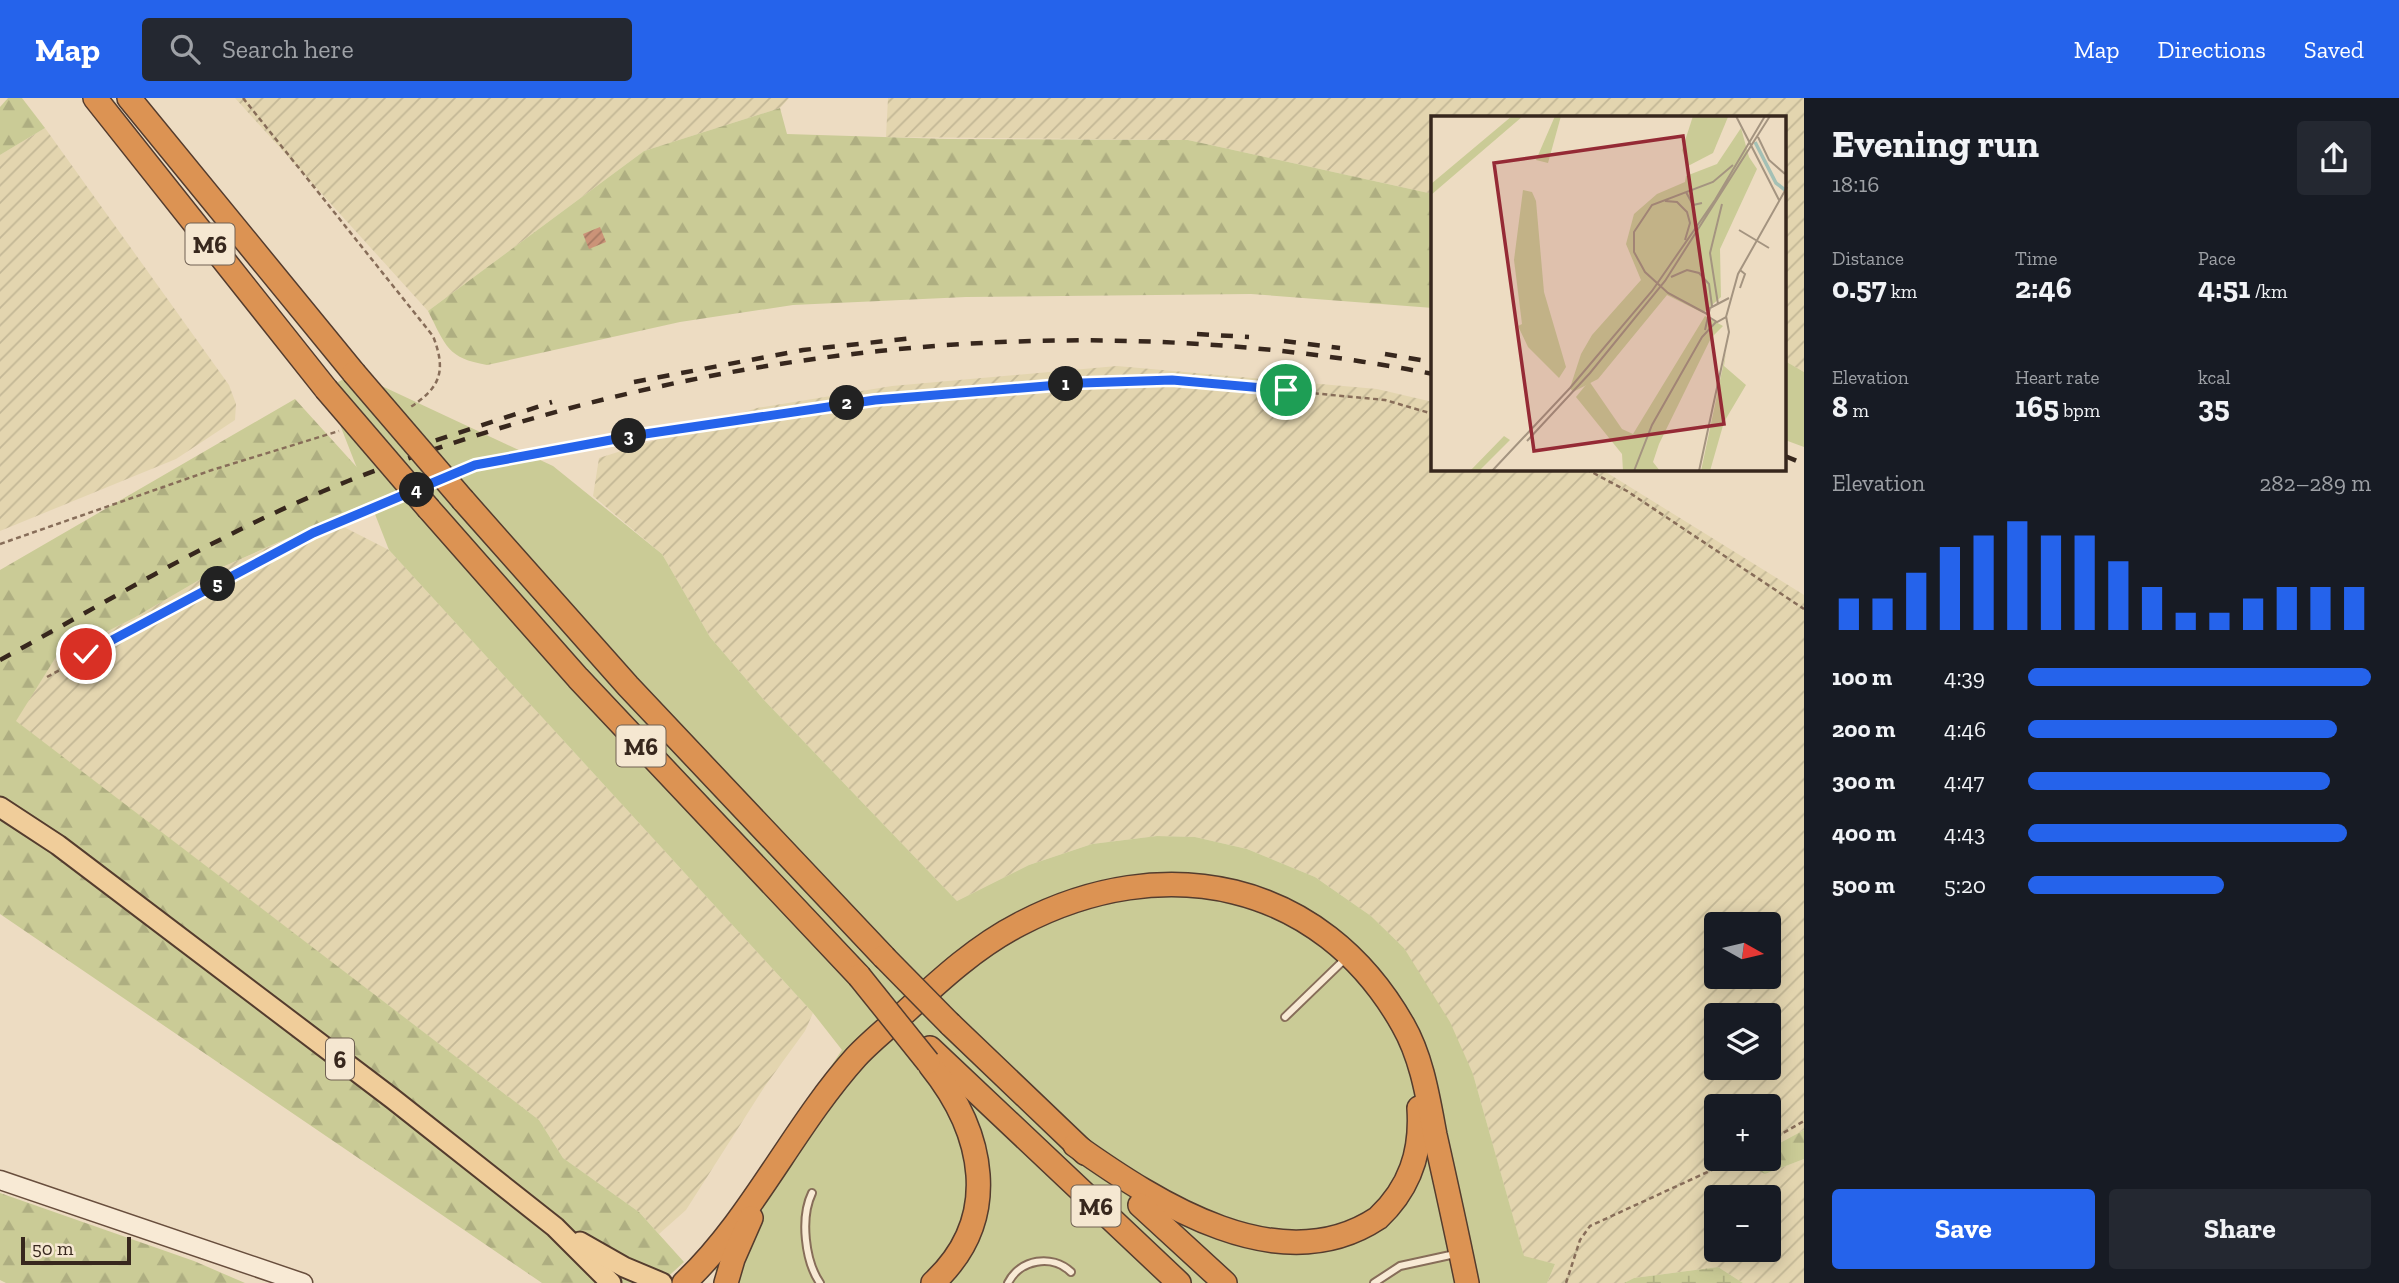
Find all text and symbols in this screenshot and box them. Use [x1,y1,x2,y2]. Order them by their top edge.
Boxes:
search box [142,18,632,81]
text: Map [35,30,100,69]
icon: search [166,30,204,68]
text: Search here [222,33,354,65]
text: Map [2074,35,2120,64]
text: Directions [2158,35,2266,64]
text: Saved [2304,35,2364,64]
inset map [1431,116,1786,471]
text: Evening run [1832,121,2039,167]
button: share [2297,121,2371,195]
text: 18:16 [1832,170,1879,198]
road number: M6 [186,224,234,264]
text: Distance [1832,247,1904,270]
text: Time [2015,247,2057,270]
text: Pace [2198,247,2236,270]
text: 0.57 [1832,270,1887,306]
text: 2:46 [2015,270,2072,306]
text: 4:51 [2198,270,2250,306]
text: km [1887,280,1917,303]
text: /km [2250,280,2287,303]
pin [1256,360,1316,420]
pin: 1 [1048,366,1084,402]
text: Elevation [1832,366,1909,389]
text: Heart rate [2015,366,2100,389]
text: kcal [2198,366,2231,389]
icon: arrive [1267,371,1305,409]
text: 1 [1062,372,1069,395]
pin: 2 [830,386,864,420]
text: 8 [1832,389,1848,425]
text: 165 [2015,389,2059,425]
text: 35 [2198,389,2230,425]
text: 2 [841,391,852,414]
text: m [1848,399,1869,422]
text: bpm [2059,399,2100,422]
pin: 3 [612,418,646,454]
text: 3 [623,424,634,447]
text: Elevation [1832,469,1925,497]
text: 282–289 m [2259,469,2371,497]
pin: 4 [400,472,434,508]
text: 4 [411,478,422,501]
pin: 5 [200,566,235,602]
text: 5 [213,572,222,595]
pin [56,624,116,684]
icon: check [67,635,105,673]
text: 100 m [1832,663,1892,691]
text: 4:39 [1944,663,1985,691]
text: 200 m [1832,715,1895,743]
text: 4:46 [1944,715,1986,743]
road number: M6 [616,726,666,766]
text: 300 m [1832,767,1895,795]
text: 4:47 [1944,767,1984,795]
text: 400 m [1832,819,1896,847]
text: 4:43 [1944,819,1985,847]
text: 500 m [1832,871,1895,899]
text: 5:20 [1944,871,1986,899]
north arrow [1704,912,1782,989]
map controls [1704,912,1781,1262]
button: layers [1704,1003,1781,1080]
road number: 6 [326,1038,354,1079]
button: + [1704,1094,1781,1171]
button: − [1704,1185,1781,1262]
road number: M6 [1072,1186,1120,1226]
button: Save [1832,1189,2095,1269]
button: Share [2109,1189,2371,1269]
scale bar [21,1234,131,1266]
text: 50 m [32,1237,73,1260]

